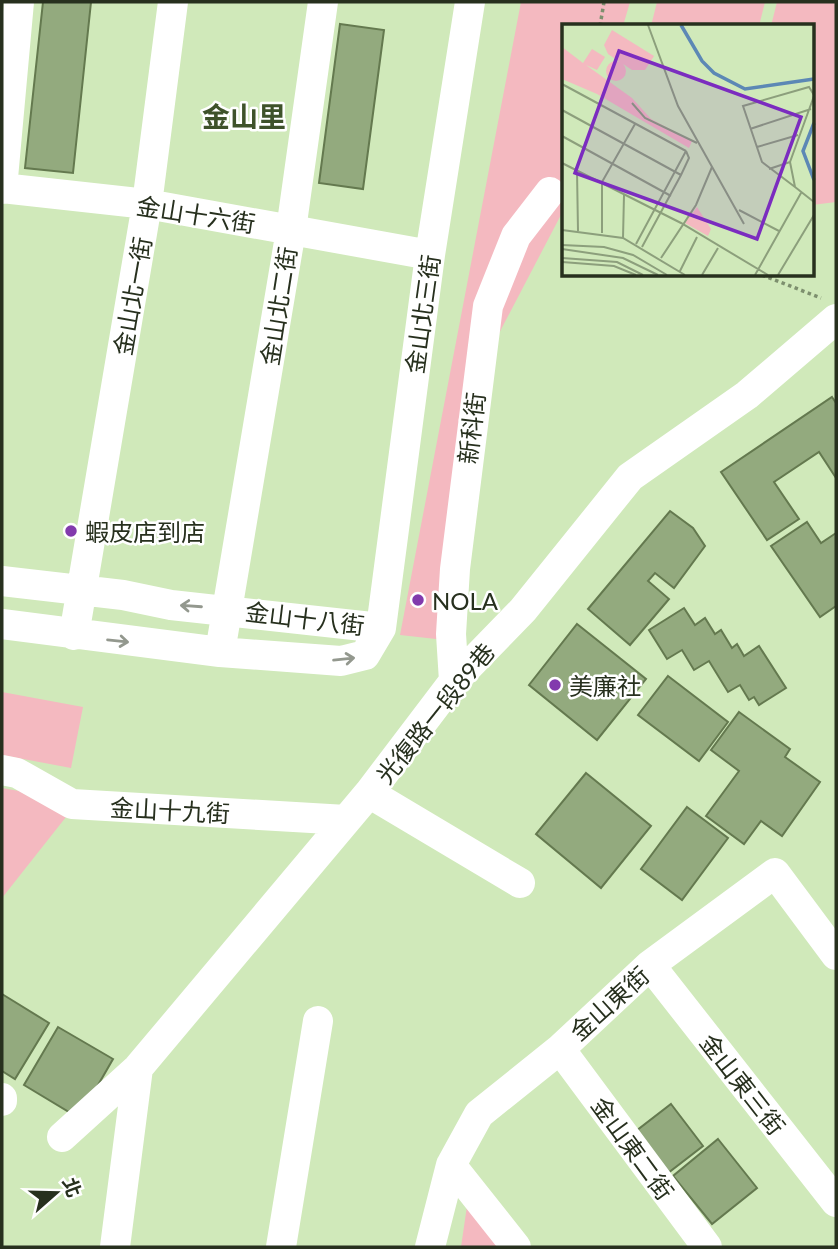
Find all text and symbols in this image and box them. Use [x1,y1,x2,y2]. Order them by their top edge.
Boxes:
inset map [562,24,814,276]
district label: 金山里 [202,99,286,133]
street label: 金山十六街 [134,190,258,238]
street label: 金山北一街 [107,234,157,358]
street label: 金山北二街 [254,244,302,368]
street label: 金山北三街 [399,253,445,375]
street label: 新科街 [452,391,490,465]
place label: 蝦皮店到店 [85,517,205,546]
marker: 蝦皮店到店 [63,523,79,539]
place label: NOLA [432,586,499,615]
marker: NOLA [410,592,426,608]
street label: 金山十八街 [244,596,366,640]
one-way arrow [180,599,203,612]
one-way arrow [106,635,129,648]
street label: 光復路一段89巷 [370,637,500,789]
one-way arrow [332,652,355,665]
place label: 美廉社 [569,671,641,700]
marker: 美廉社 [547,677,563,693]
street label: 金山十九街 [109,792,231,828]
street label: 金山東街 [564,960,654,1046]
street label: 金山東三街 [695,1028,791,1140]
street label: 金山東二街 [586,1091,680,1205]
north arrow [21,1158,91,1228]
text: 北 [58,1174,87,1200]

